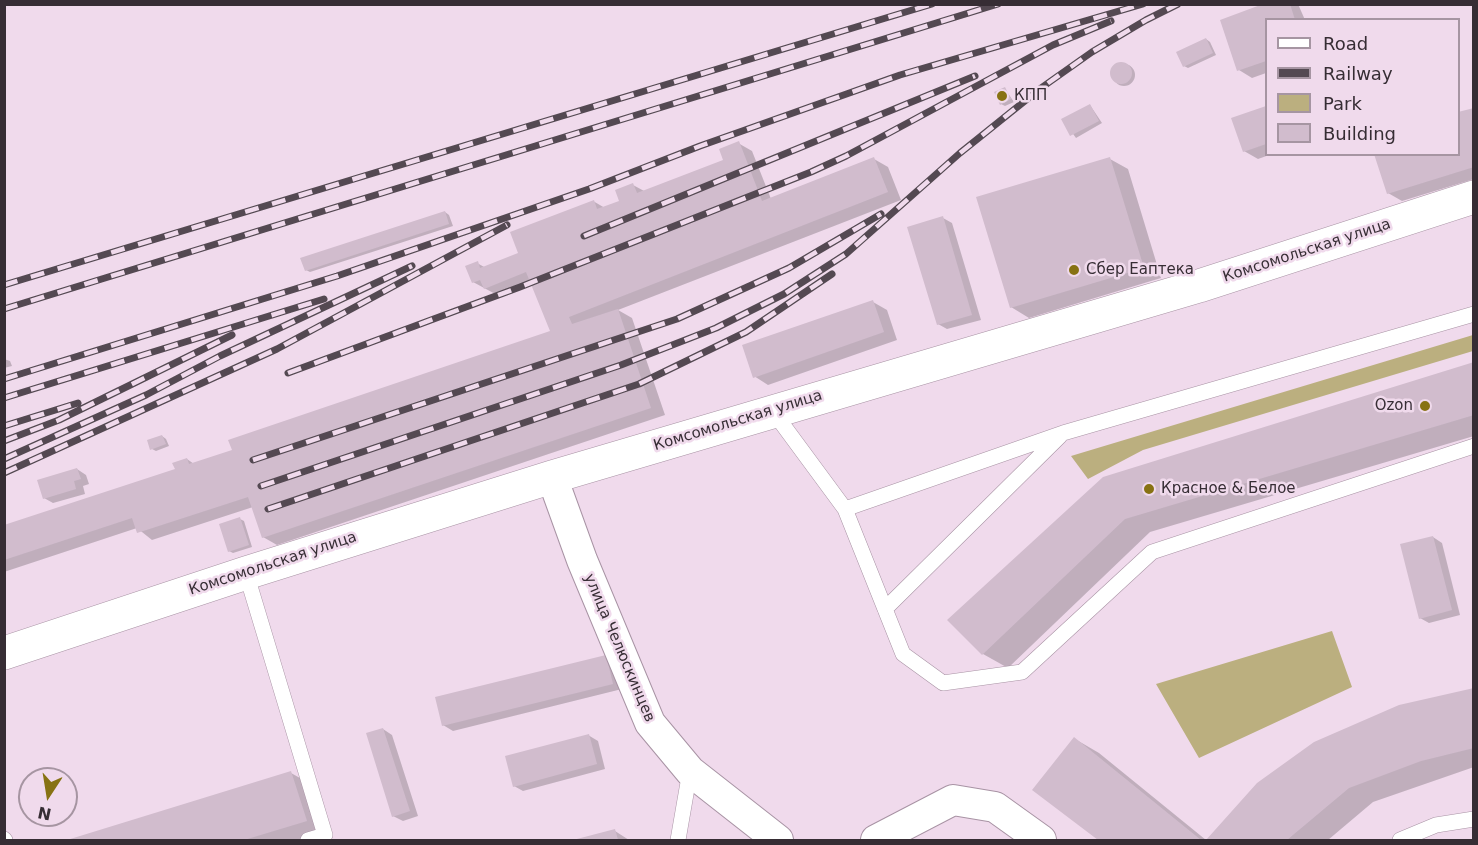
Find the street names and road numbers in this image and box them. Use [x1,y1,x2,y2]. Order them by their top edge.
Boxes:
street label: Комсомольская улица [1221,215,1393,287]
street label: Комсомольская улица [652,387,824,455]
street label: Комсомольская улица [187,528,359,600]
street label: улица Челюскинцев [580,571,658,725]

